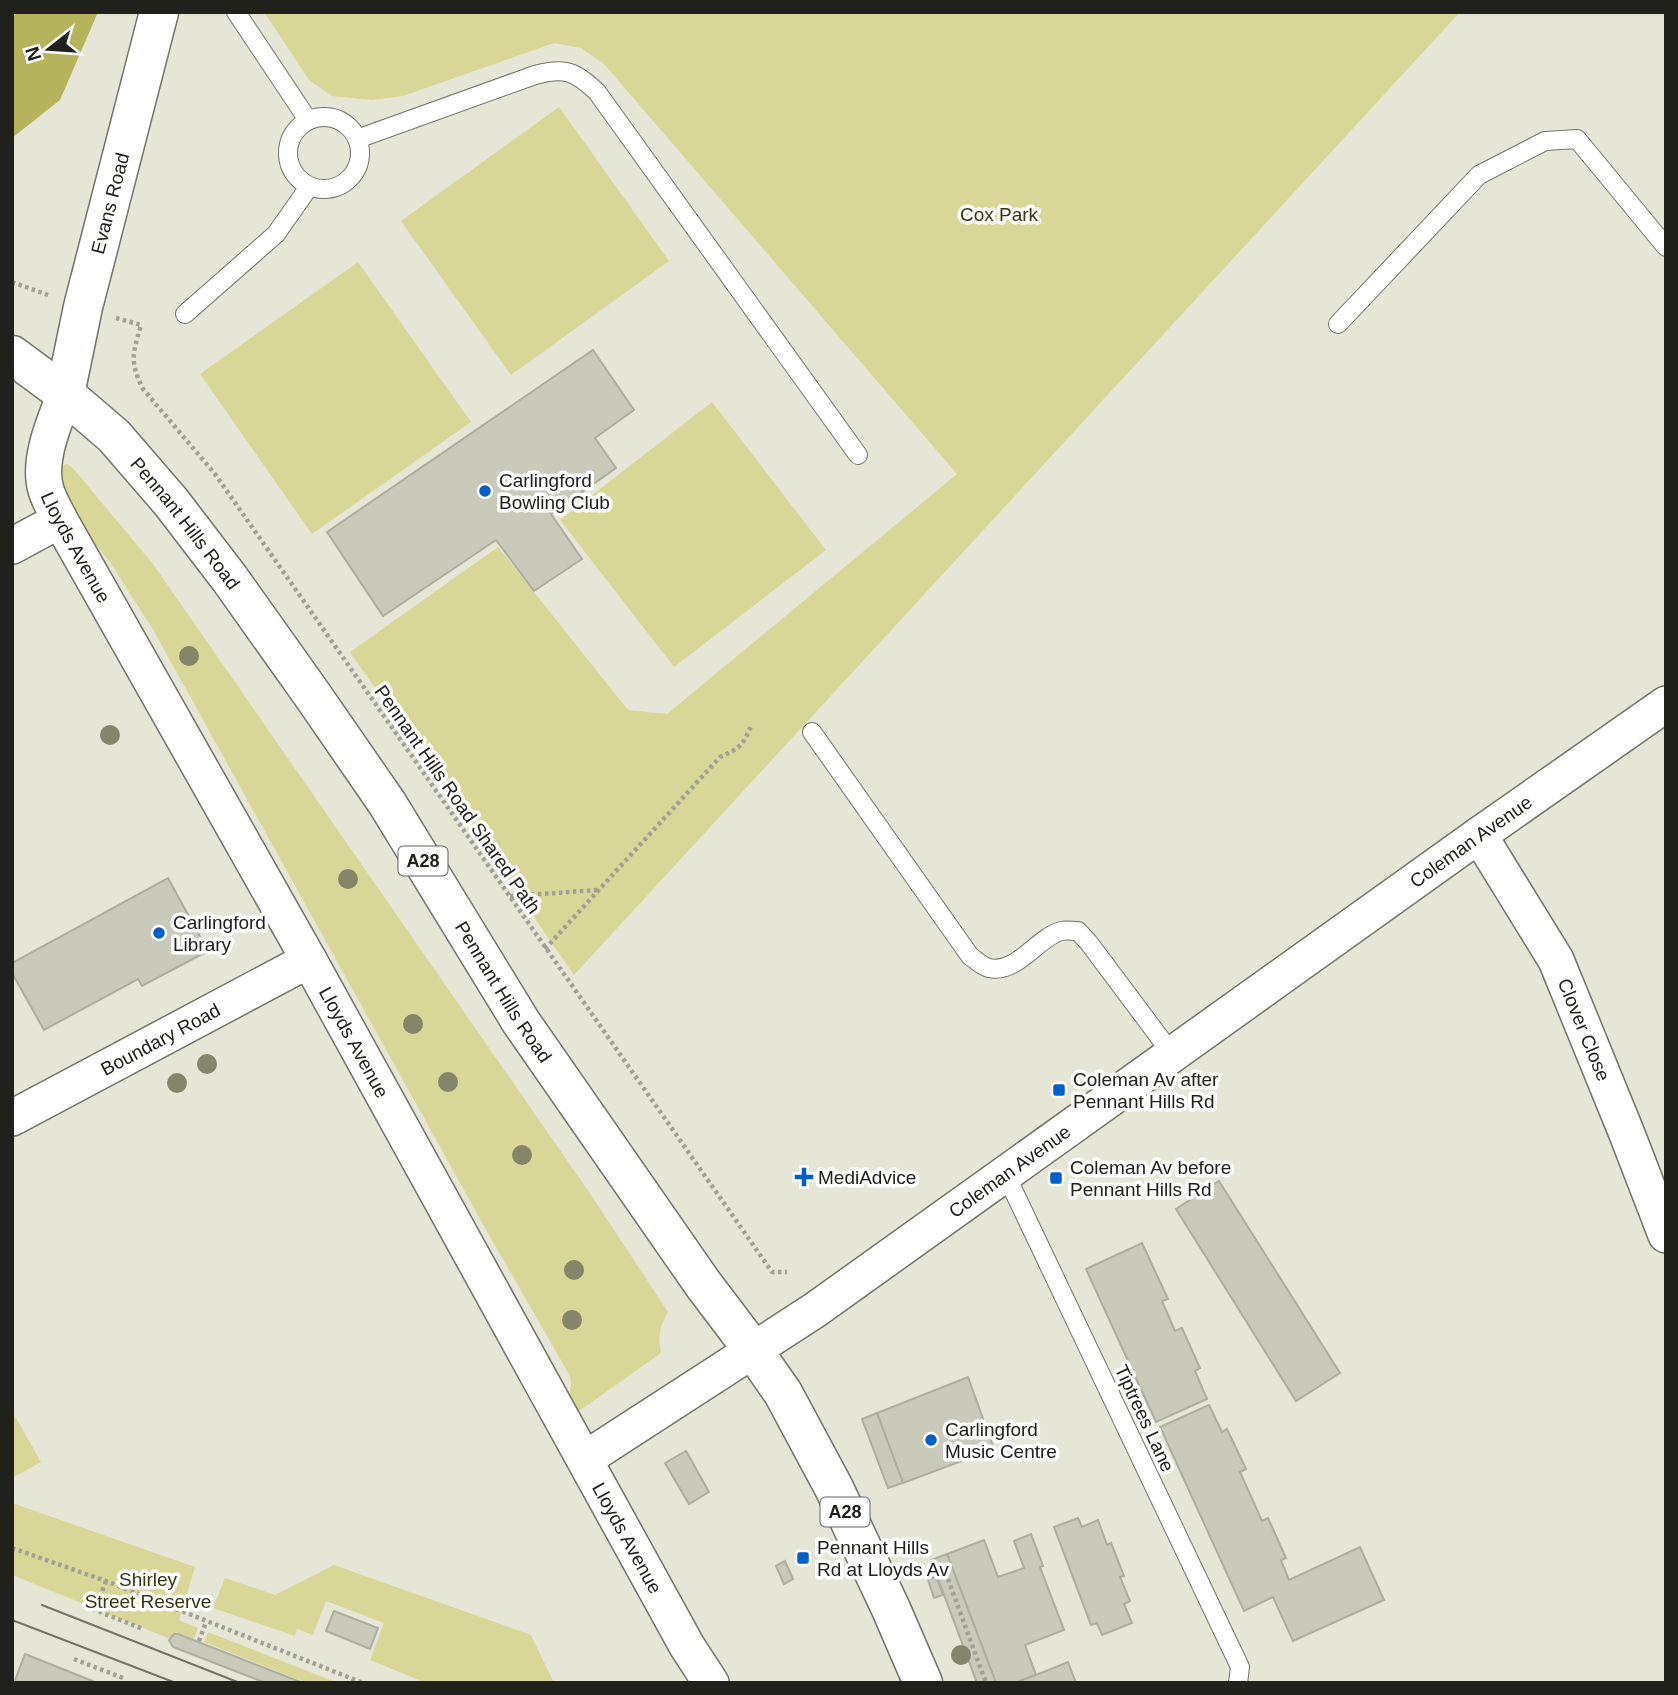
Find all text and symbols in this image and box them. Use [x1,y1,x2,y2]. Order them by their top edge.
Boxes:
north arrow [14,14,84,84]
text: N [21,44,45,63]
street label: Evans Road [87,151,133,256]
park label: Cox Park [960,204,1039,225]
street label: Pennant Hills Road [126,453,244,593]
place label: Carlingford Bowling Club [499,470,610,513]
marker: Carlingford Bowling Club [477,483,493,499]
street label: Lloyds Avenue [37,489,115,606]
street label: Pennant Hills Road Shared Path [371,681,545,917]
street label: Coleman Avenue [1406,791,1536,892]
road number: A28 [398,846,448,876]
place label: Carlingford Library [173,912,266,955]
street label: Pennant Hills Road [451,918,556,1067]
marker: Carlingford Library [151,925,167,941]
street label: Clover Close [1554,975,1614,1084]
street label: Lloyds Avenue [315,983,393,1101]
street label: Boundary Road [97,999,224,1080]
place label: Coleman Av after Pennant Hills Rd [1073,1069,1219,1112]
marker: Coleman Av after Pennant Hills Rd [1051,1082,1067,1098]
street label: Coleman Avenue [945,1121,1075,1222]
place label: Coleman Av before Pennant Hills Rd [1070,1157,1231,1200]
place label: MediAdvice [818,1167,916,1188]
marker: MediAdvice [796,1169,812,1185]
marker: Coleman Av before Pennant Hills Rd [1048,1170,1064,1186]
street label: Tiptrees Lane [1111,1361,1178,1475]
place label: Carlingford Music Centre [945,1419,1057,1462]
marker: Carlingford Music Centre [923,1432,939,1448]
street label: Lloyds Avenue [588,1479,666,1597]
road number: A28 [820,1498,870,1526]
place label: Pennant Hills Rd at Lloyds Av [817,1537,949,1580]
marker: Pennant Hills Rd at Lloyds Av [795,1550,811,1566]
park label: Shirley Street Reserve [85,1569,211,1612]

